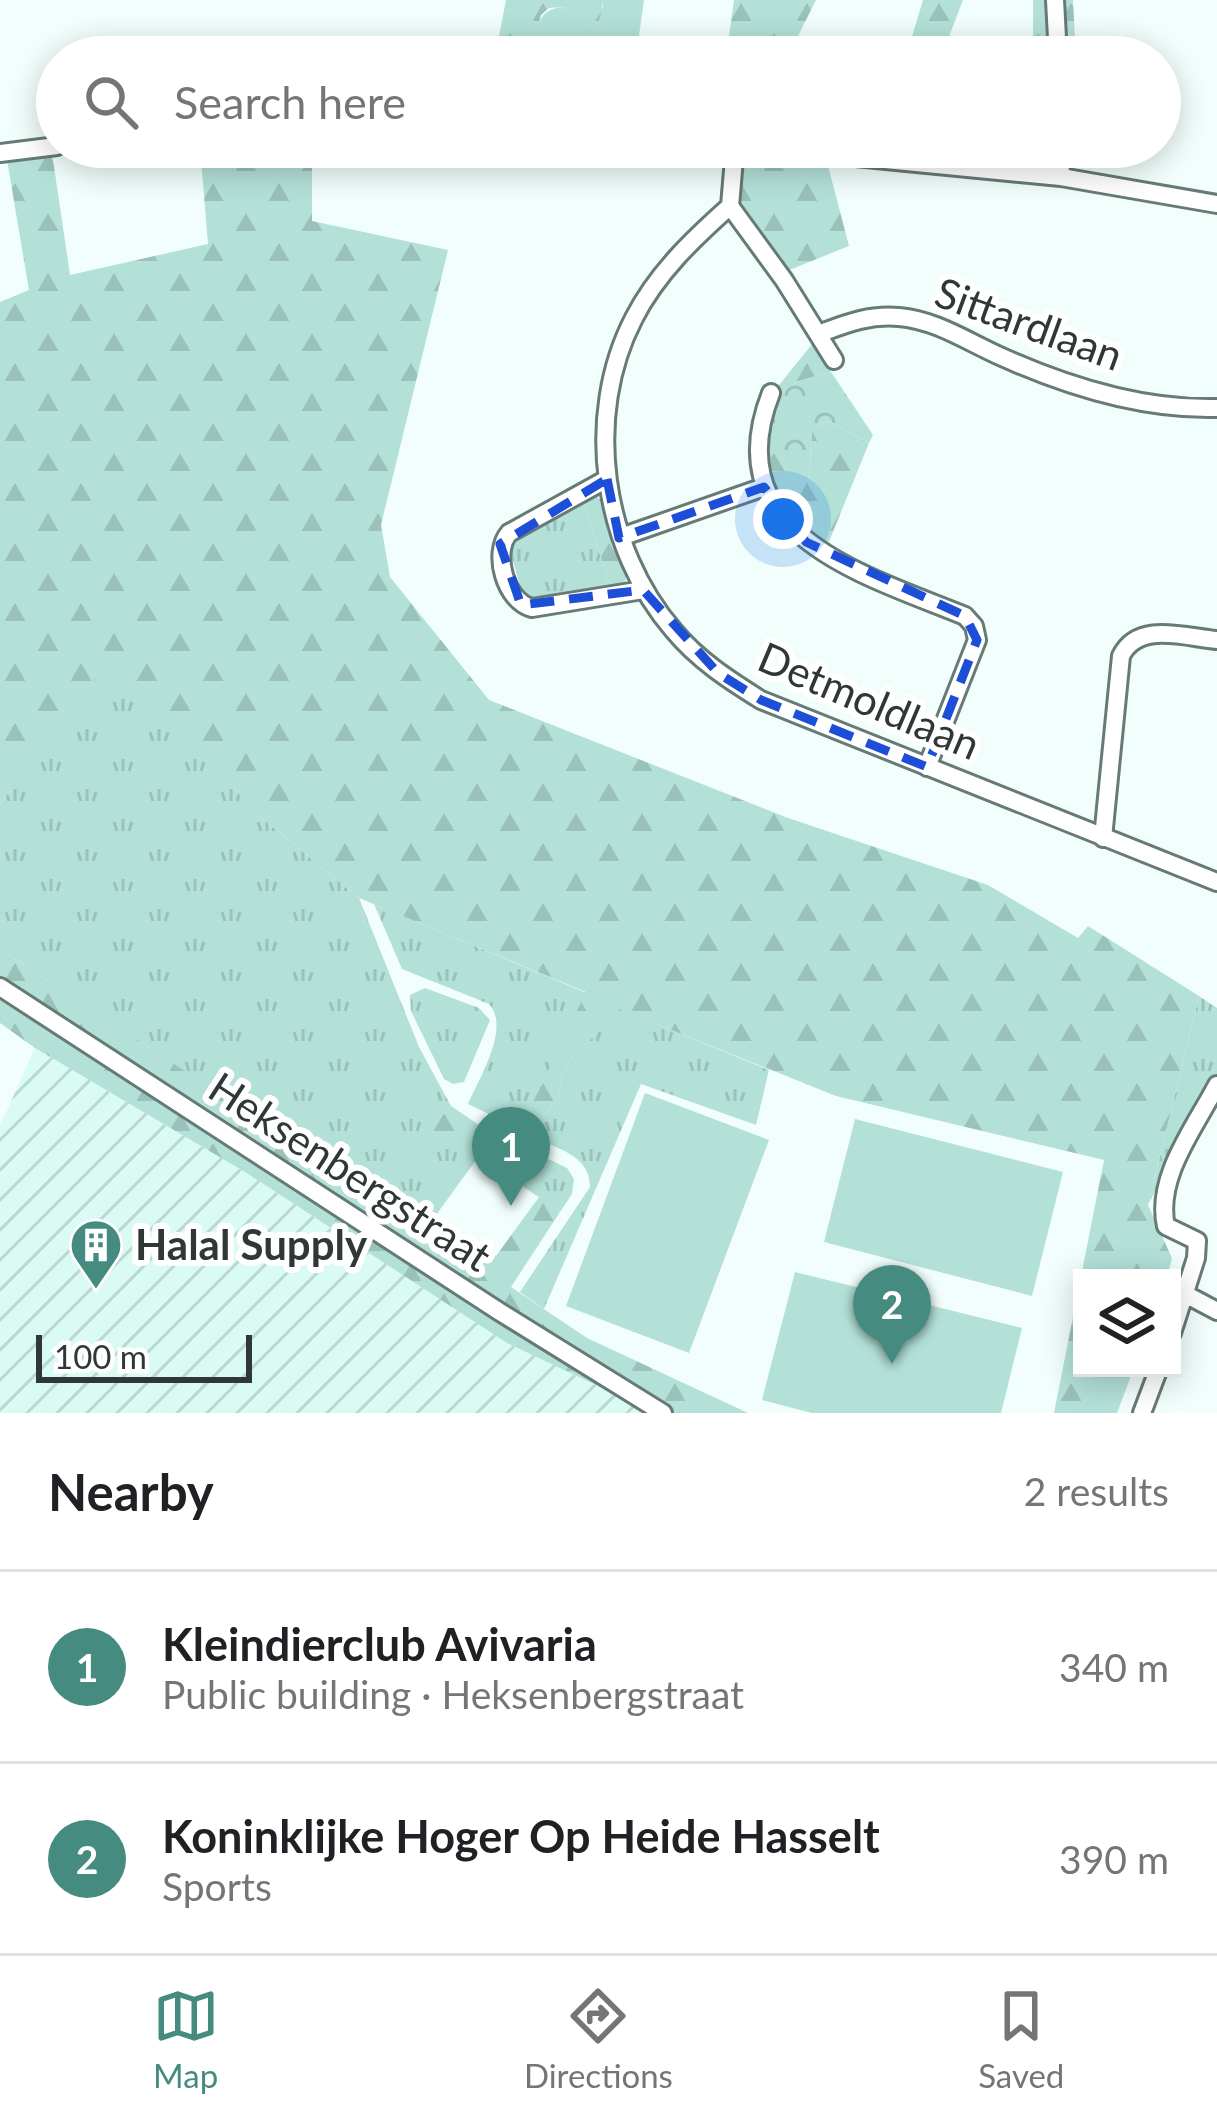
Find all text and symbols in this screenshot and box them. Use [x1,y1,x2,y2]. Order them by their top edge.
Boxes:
search box [36,36,1181,168]
icon: search [78,69,144,135]
text: Search here [174,75,406,129]
street label: Sittardlaan [929,266,1130,380]
your location [753,489,813,549]
street label: Detmoldlaan [751,631,988,769]
street label: Heksenbergstraat [200,1061,501,1281]
pin: 1 [472,1107,550,1206]
building icon: Halal Supply [68,1217,124,1291]
place label: Halal Supply [135,1219,368,1269]
pin: 2 [853,1265,931,1364]
map controls [1073,1269,1181,1377]
button: layers [1073,1269,1181,1377]
scale bar [36,1329,252,1382]
text: 100 m [54,1336,147,1376]
text: Nearby [48,1461,214,1522]
text: 2 results [1024,1468,1169,1514]
text: Kleindierclub Avivaria [162,1617,597,1671]
text: 1 [76,1644,98,1690]
text: 340 m [1059,1644,1169,1690]
text: Public building · Heksenbergstraat [162,1671,744,1717]
text: Koninklijke Hoger Op Heide Hasselt [162,1809,880,1863]
text: 2 [76,1836,98,1882]
text: 390 m [1059,1836,1169,1882]
text: Sports [162,1863,272,1909]
tab: Map [153,1983,219,2095]
tab: Directions [524,1983,673,2095]
tab: Saved [978,1983,1064,2095]

